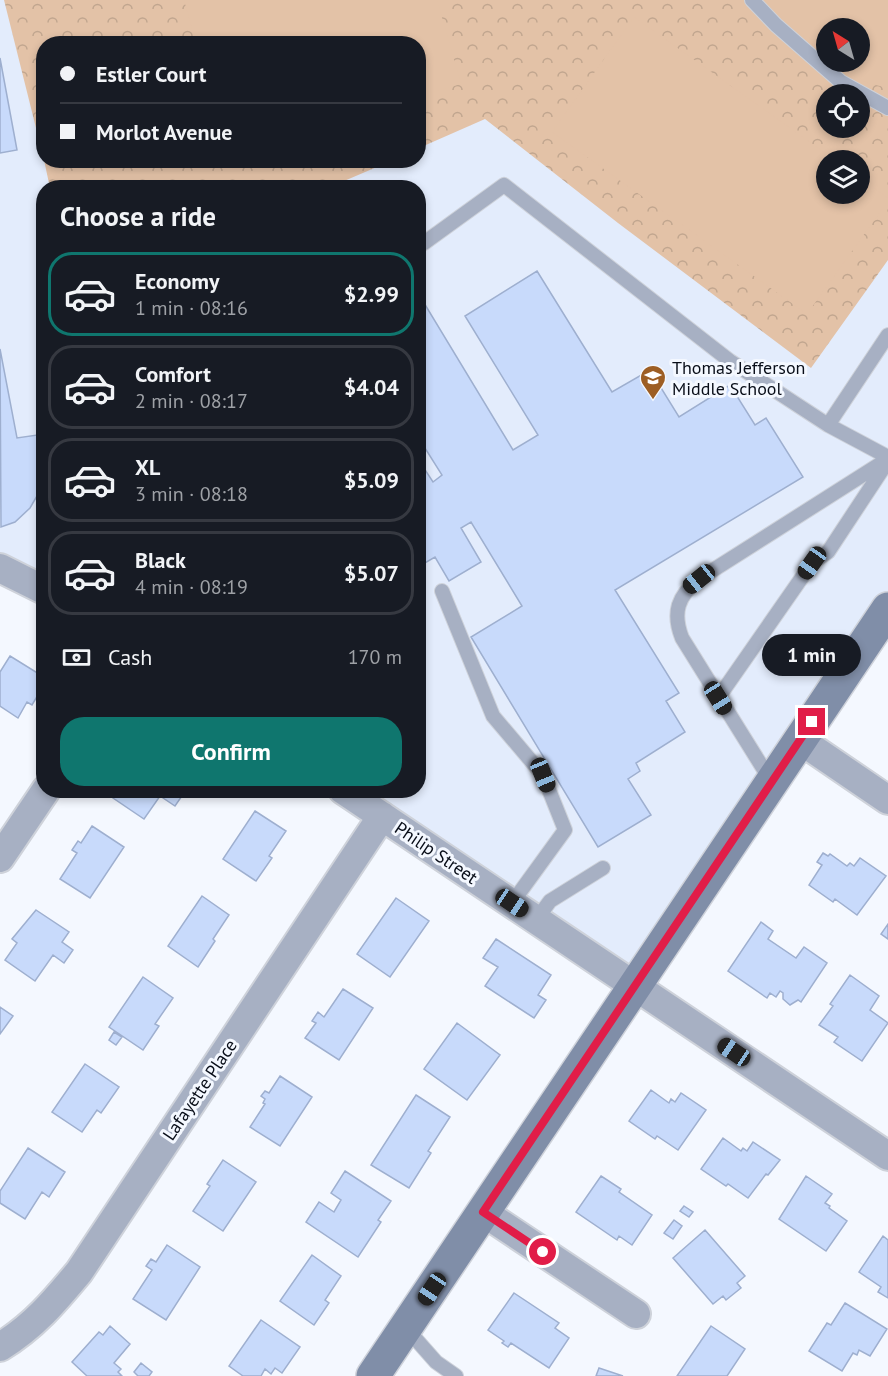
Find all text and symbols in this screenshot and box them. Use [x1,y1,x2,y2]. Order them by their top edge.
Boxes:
north arrow [816,18,870,72]
map controls [816,18,870,204]
text: Estler Court [96,60,206,88]
button: locate [816,84,870,138]
text: Morlot Avenue [96,118,232,146]
button: layers [816,150,870,204]
text: Choose a ride [60,199,216,233]
icon: car [63,267,117,321]
text: Economy [135,267,219,295]
text: $2.99 [344,280,399,308]
text: 1 min · 08:16 [135,295,248,321]
place label: Thomas Jefferson Middle School [672,356,805,400]
icon: car [63,360,117,414]
text: Comfort [135,360,211,388]
school or university icon: Thomas Jefferson Middle School [638,363,668,401]
text: $4.04 [344,373,399,401]
text: 2 min · 08:17 [135,388,248,414]
icon: car [63,453,117,507]
text: XL [135,453,160,481]
text: $5.09 [344,466,399,494]
text: 3 min · 08:18 [135,481,248,507]
car [794,543,830,583]
icon: car [63,546,117,600]
text: Black [135,546,186,574]
text: $5.07 [344,559,399,587]
car [679,561,719,597]
text: 4 min · 08:19 [135,574,248,600]
callout: 1 min [762,635,862,677]
icon: cash [60,641,93,674]
text: 1 min [787,642,836,668]
text: Cash [108,643,152,671]
text: 170 m [348,644,402,670]
car [701,678,735,718]
route end [798,708,825,735]
button: Confirm [60,717,402,786]
car [528,755,558,795]
street label: Philip Street [390,816,482,889]
car [492,885,532,921]
car [714,1034,754,1070]
street label: Lafayette Place [157,1035,242,1145]
route start [529,1238,556,1265]
car [414,1269,450,1309]

